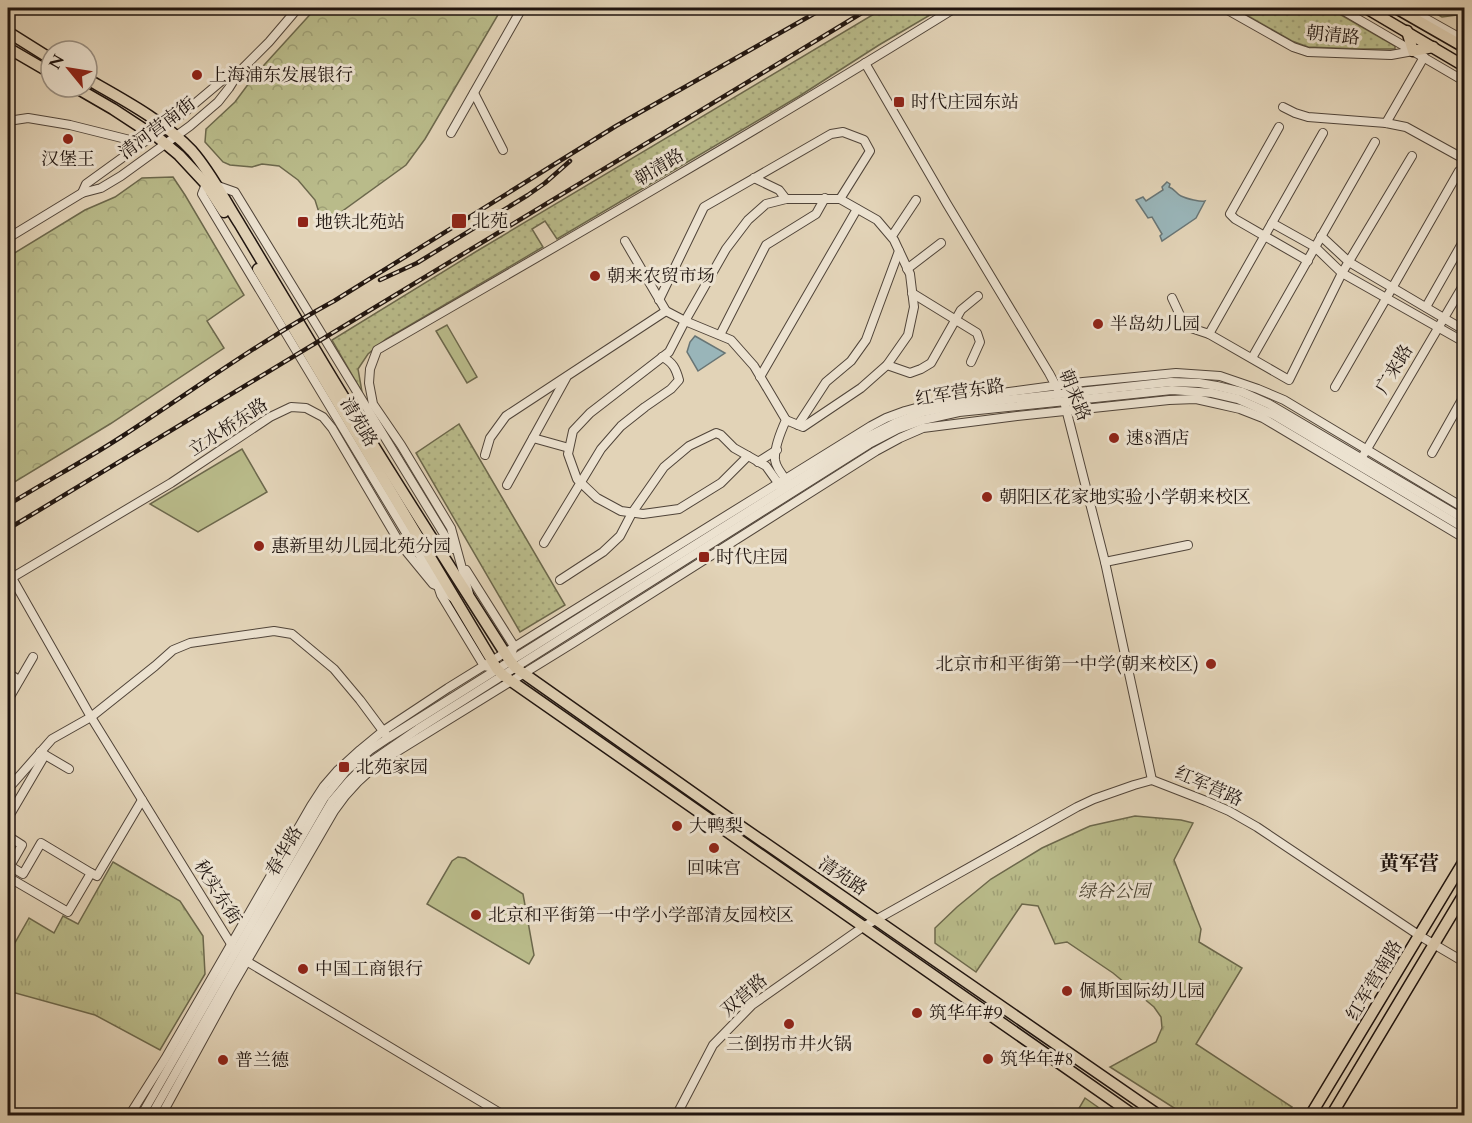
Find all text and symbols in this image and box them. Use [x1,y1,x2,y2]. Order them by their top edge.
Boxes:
street label: 朝清路 [1305,20,1361,51]
north arrow [39,39,99,99]
text: N [44,50,70,74]
place label: 上海浦东发展银行 [209,63,353,88]
marker: 上海浦东发展银行 [190,68,204,82]
place label: 时代庄园东站 [911,90,1019,115]
street label: 清河营南街 [114,91,201,165]
marker: 时代庄园东站 [892,95,906,109]
marker: 汉堡王 [61,132,75,146]
street label: 朝清路 [630,143,689,192]
place label: 汉堡王 [41,147,95,172]
place label: 北苑 [472,209,508,234]
place label: 地铁北苑站 [315,210,405,235]
marker: 北苑 [450,212,468,230]
marker: 地铁北苑站 [296,215,310,229]
place label: 朝来农贸市场 [607,264,715,289]
marker: 朝来农贸市场 [588,269,602,283]
place label: 半岛幼儿园 [1110,312,1200,337]
marker: 半岛幼儿园 [1091,317,1105,331]
street label: 广来路 [1370,340,1419,399]
street label: 朝来路 [1053,365,1096,425]
street label: 红军营东路 [914,373,1006,412]
street label: 立水桥东路 [184,392,273,462]
street label: 清苑路 [334,393,383,452]
place label: 速8酒店 [1126,426,1189,451]
marker: 速8酒店 [1107,431,1121,445]
place label: 朝阳区花家地实验小学朝来校区 [999,485,1251,510]
marker: 朝阳区花家地实验小学朝来校区 [980,490,994,504]
place label: 惠新里幼儿园北苑分园 [271,534,451,559]
marker: 惠新里幼儿园北苑分园 [252,539,266,553]
place label: 时代庄园 [716,545,788,570]
marker: 时代庄园 [697,550,711,564]
place label: 北京市和平街第一中学(朝来校区) [936,652,1199,677]
marker: 北京市和平街第一中学(朝来校区) [1204,657,1218,671]
place label: 北苑家园 [356,755,428,780]
marker: 北苑家园 [337,760,351,774]
street label: 红军营路 [1171,760,1247,813]
place label: 大鸭梨 [689,814,743,839]
marker: 大鸭梨 [670,819,684,833]
street label: 春华路 [260,822,309,881]
marker: 回味宫 [707,841,721,855]
district label: 黄军营 [1379,850,1439,877]
street label: 清苑路 [813,851,872,902]
street label: 秋实东街 [188,855,247,929]
place label: 回味宫 [687,856,741,881]
park label: 绿谷公园 [1078,879,1153,904]
place label: 北京和平街第一中学小学部清友园校区 [488,903,794,928]
marker: 北京和平街第一中学小学部清友园校区 [469,908,483,922]
street label: 红军营南路 [1341,935,1408,1025]
place label: 中国工商银行 [315,957,423,982]
marker: 中国工商银行 [296,962,310,976]
street label: 双营路 [716,968,773,1023]
place label: 佩斯国际幼儿园 [1079,979,1205,1004]
marker: 佩斯国际幼儿园 [1060,984,1074,998]
place label: 筑华年#9 [929,1001,1003,1026]
marker: 筑华年#9 [910,1006,924,1020]
marker: 三倒拐市井火锅 [782,1017,796,1031]
place label: 三倒拐市井火锅 [726,1032,852,1057]
place label: 筑华年#8 [1000,1047,1074,1072]
place label: 普兰德 [235,1048,289,1073]
marker: 筑华年#8 [981,1052,995,1066]
marker: 普兰德 [216,1053,230,1067]

